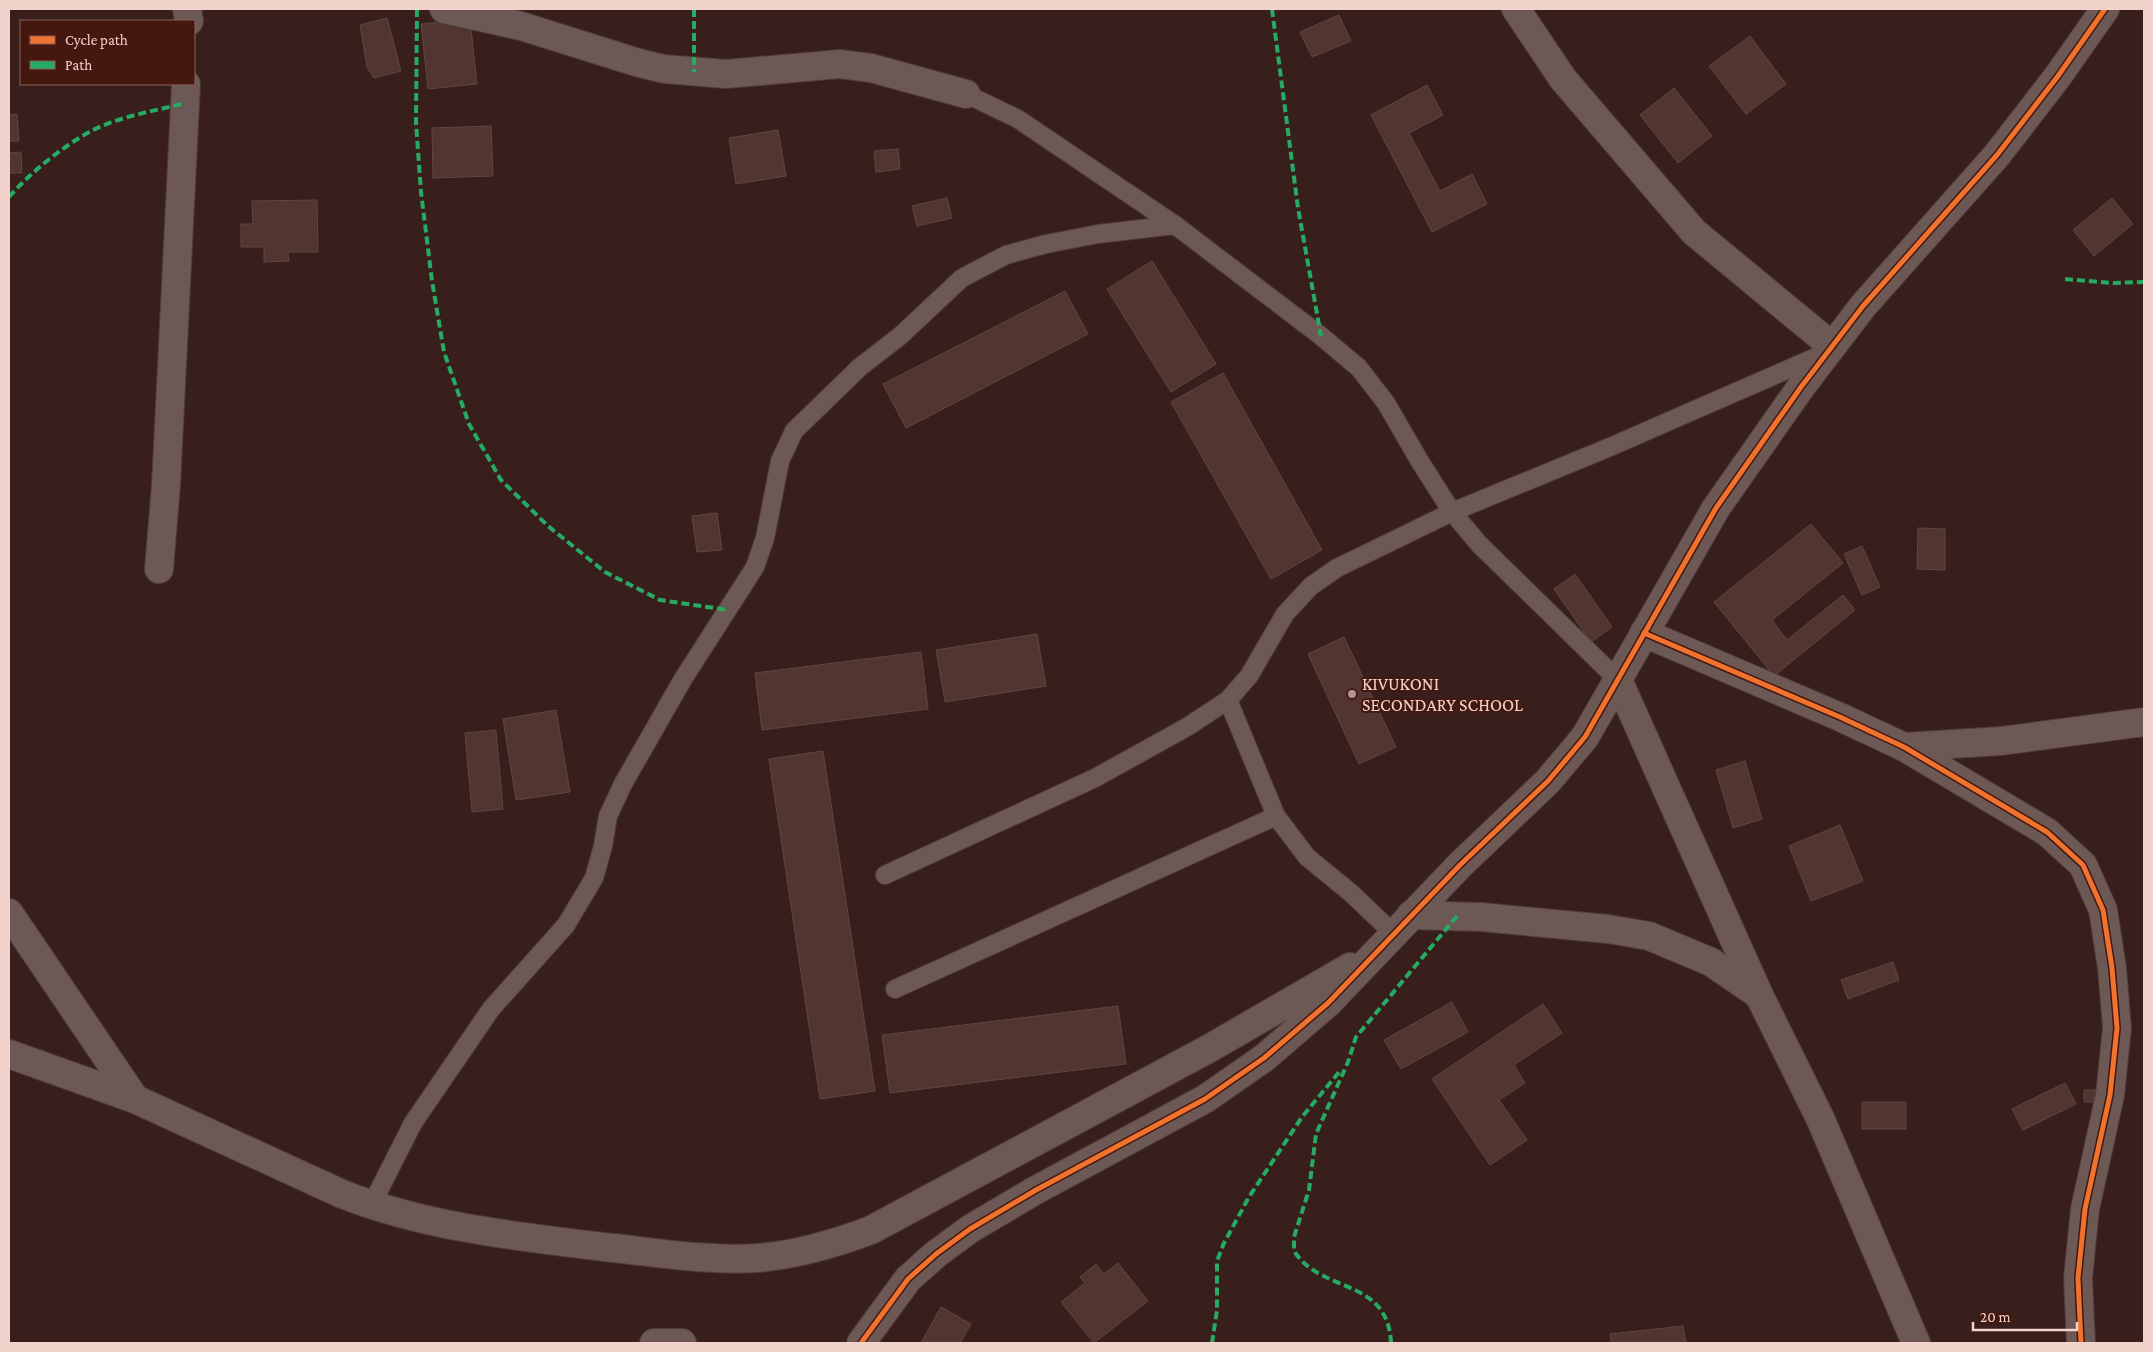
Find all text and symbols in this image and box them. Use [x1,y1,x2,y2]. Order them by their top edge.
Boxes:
legend [20,20,195,85]
text: Cycle path [65,32,128,49]
text: Path [65,57,92,73]
place label: KIVUKONI SECONDARY SCHOOL [1362,674,1523,715]
marker: KIVUKONI SECONDARY SCHOOL [1346,688,1358,700]
scale bar [1973,1300,2077,1332]
text: 20 m [1980,1309,2011,1325]

